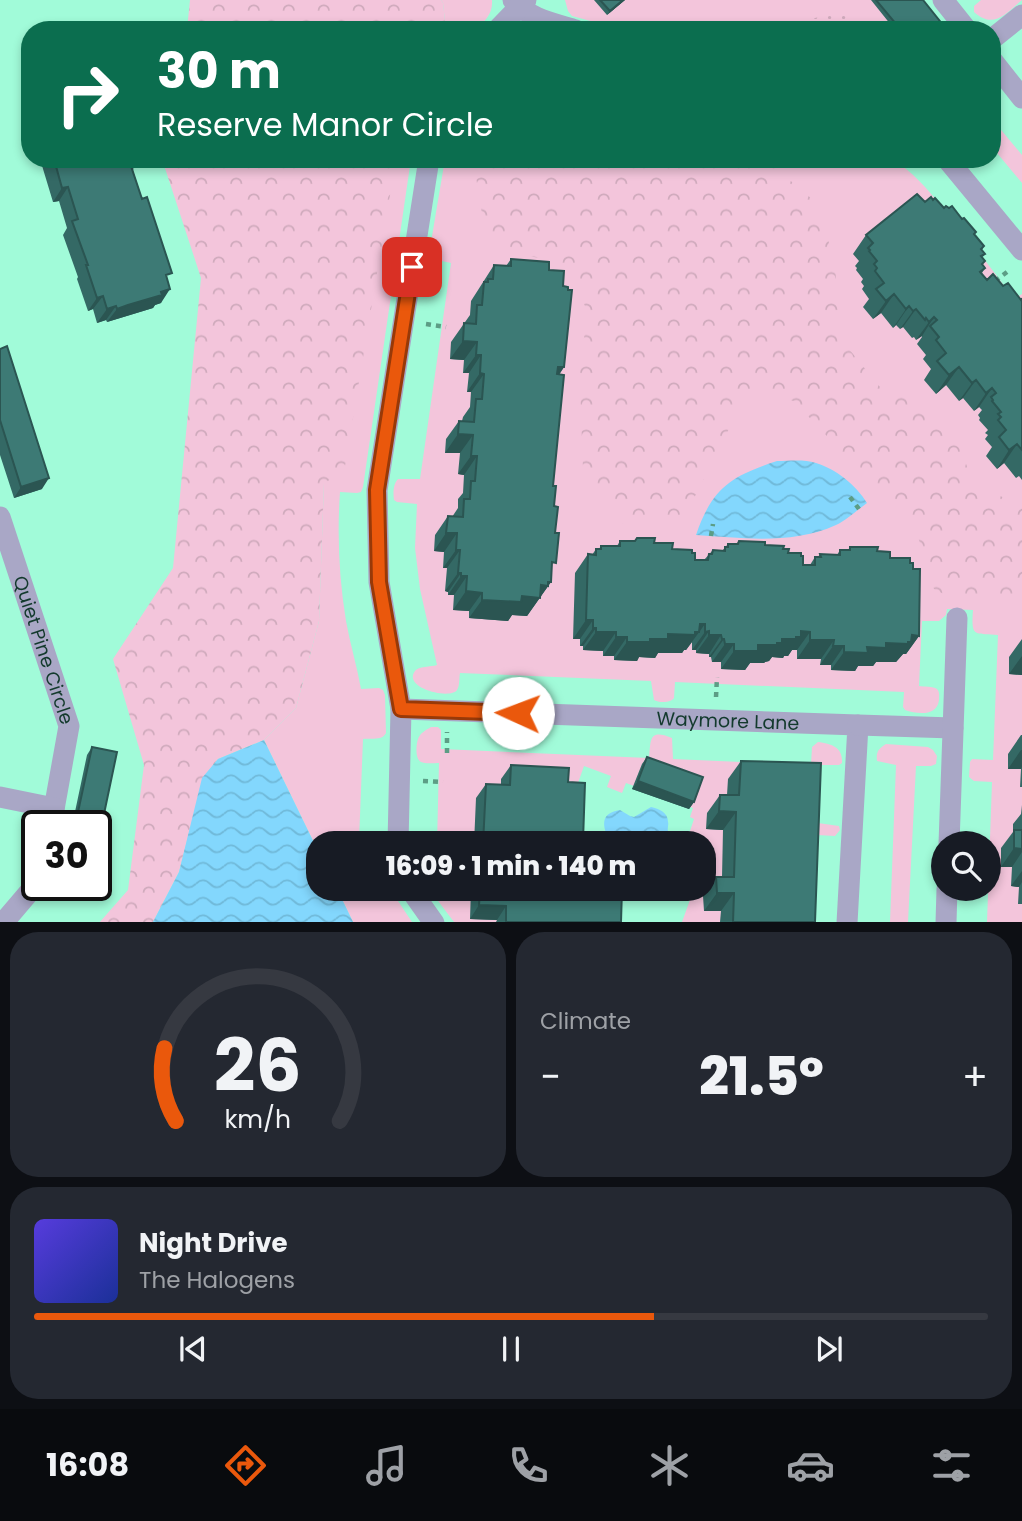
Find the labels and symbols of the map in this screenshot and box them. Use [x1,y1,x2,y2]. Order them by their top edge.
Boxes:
pin [382,237,442,297]
street label: Quiet Pine Circle [7,572,81,728]
position arrow [481,676,555,750]
street label: Waymore Lane [656,704,800,736]
speed limit sign: 30 [21,810,112,901]

